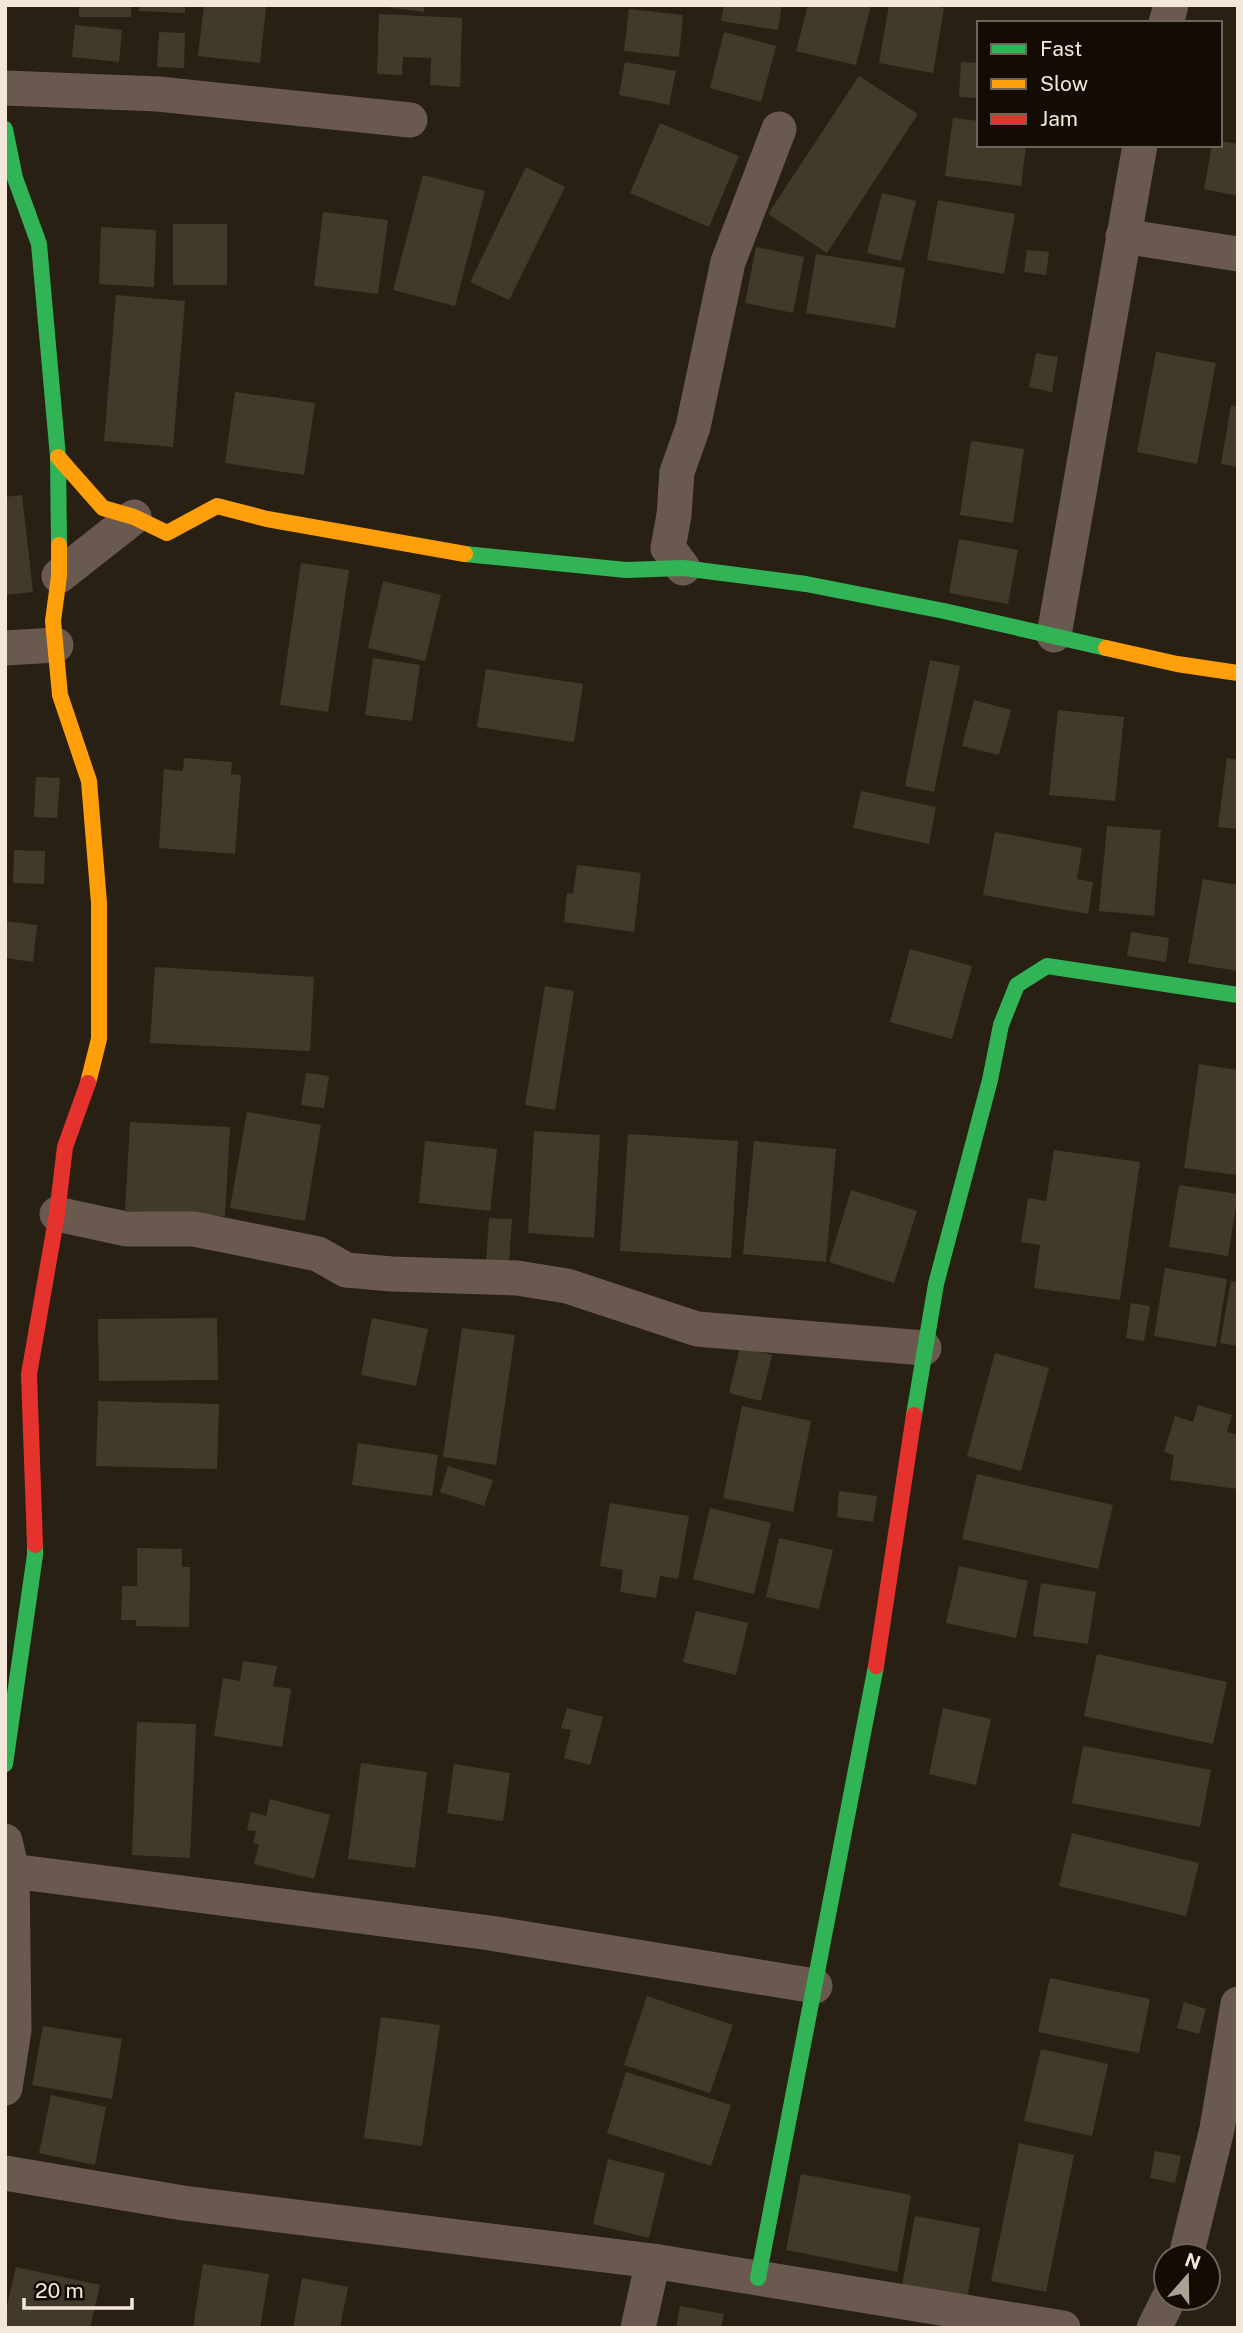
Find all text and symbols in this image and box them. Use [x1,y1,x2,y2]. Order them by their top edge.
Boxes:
legend [977,21,1222,147]
text: Fast [1040,36,1082,61]
text: Slow [1040,71,1088,96]
text: Jam [1040,106,1078,131]
north arrow [1152,2242,1222,2312]
text: N [1182,2248,1204,2274]
scale bar [24,2266,133,2310]
text: 20 m [35,2278,84,2303]

